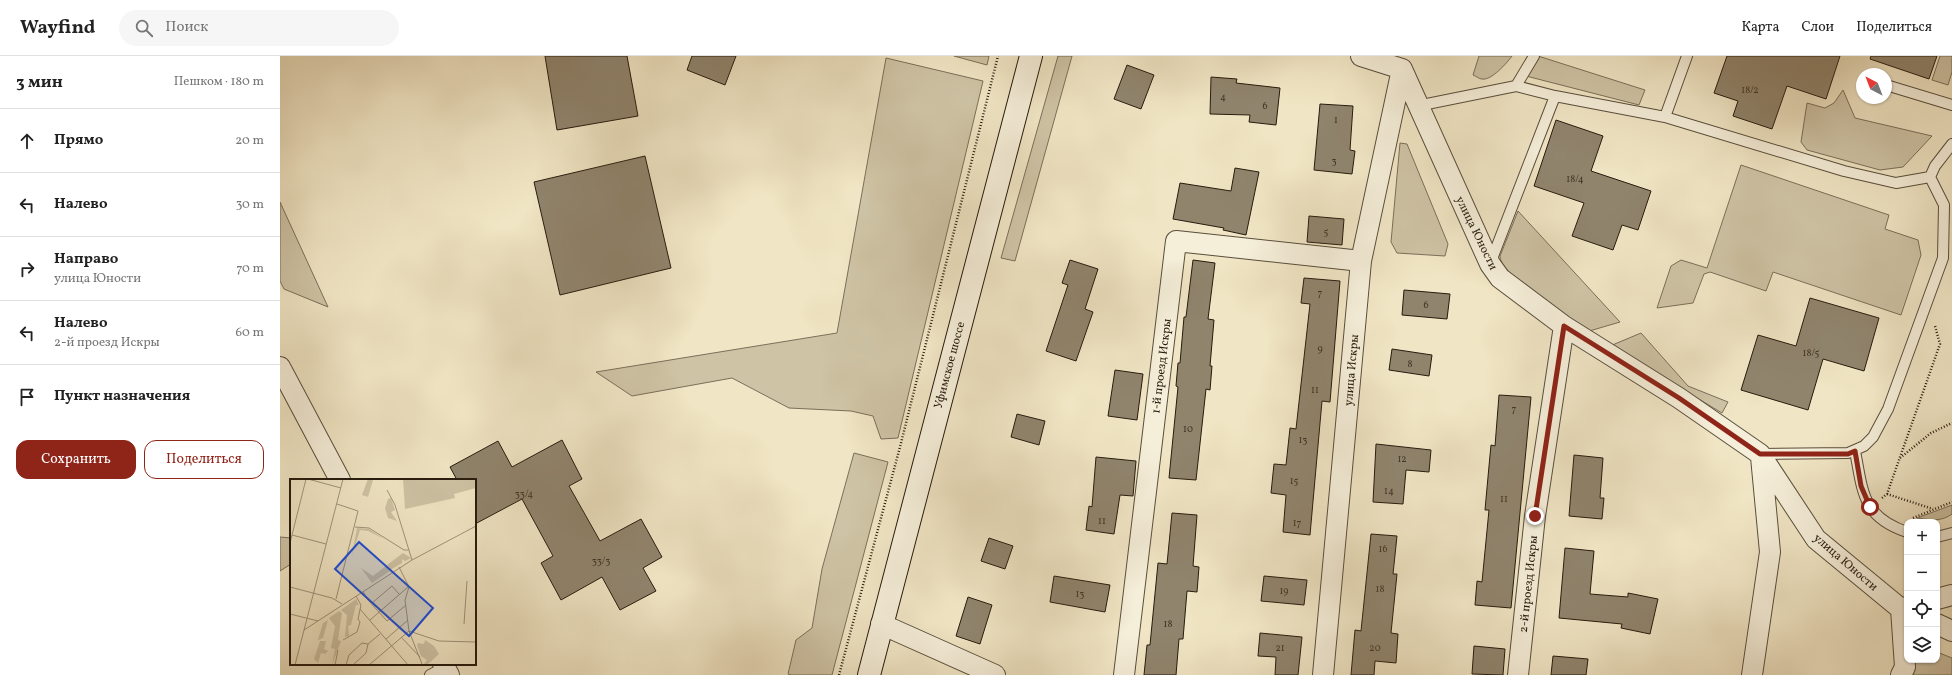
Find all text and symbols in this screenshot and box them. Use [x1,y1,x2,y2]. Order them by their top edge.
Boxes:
search box [119,10,399,46]
text: Wayfind [20,15,95,41]
icon: search [133,17,155,39]
text: Поиск [165,17,208,38]
text: Карта [1741,18,1779,37]
text: Слои [1801,18,1834,37]
text: Поделиться [1856,18,1932,37]
north arrow [1856,68,1892,104]
text: 3 мин [16,71,63,94]
text: Пешком · 180 m [174,73,264,91]
house number: 18/2 [1741,83,1759,97]
house number: 4 [1220,90,1226,104]
house number: 6 [1262,99,1268,113]
house number: 1 [1334,113,1338,127]
icon: ahead [16,130,38,152]
text: Прямо [54,130,103,151]
text: 20 m [235,132,264,150]
house number: 3 [1331,154,1337,168]
house number: 18/4 [1566,172,1584,186]
icon: left [16,194,38,216]
text: Налево [54,194,108,215]
street label: улица Юности [1451,194,1501,273]
text: 30 m [236,196,264,214]
house number: 5 [1324,225,1329,239]
text: Направо [54,249,118,270]
icon: right [16,258,38,280]
text: 70 m [236,260,264,278]
text: улица Юности [54,270,141,288]
house number: 7 [1318,286,1323,300]
house number: 6 [1423,298,1429,312]
text: Налево [54,313,108,334]
street label: 1-й проезд Искры [1148,317,1176,414]
street label: Уфимское шоссе [931,320,969,411]
icon: left [16,322,38,344]
text: 60 m [236,324,264,342]
street label: улица Искры [1341,333,1363,407]
text: 2-й проезд Искры [54,334,160,352]
house number: 9 [1317,342,1323,356]
house number: 18/5 [1803,346,1820,360]
house number: 8 [1407,357,1413,371]
house number: 11 [1311,383,1319,397]
icon: arrive [16,386,38,408]
text: Пункт назначения [54,386,190,407]
house number: 7 [1512,402,1517,416]
house number: 10 [1183,422,1193,436]
house number: 13 [1298,433,1308,447]
button: Сохранить [16,440,136,479]
button: Поделиться [144,440,264,479]
house number: 12 [1397,452,1407,466]
house number: 15 [1290,474,1299,488]
inset map [290,479,476,665]
house number: 14 [1384,484,1394,498]
house number: 33/4 [515,487,533,501]
house number: 11 [1500,492,1508,506]
route start [1861,498,1879,516]
route end [1526,507,1544,525]
house number: 11 [1098,514,1106,528]
house number: 17 [1293,516,1302,530]
map controls [1904,519,1940,663]
button: + [1904,519,1940,555]
street label: улица Юности [1810,530,1881,595]
street label: 2-й проезд Искры [1516,534,1542,634]
house number: 16 [1379,542,1387,556]
house number: 33/3 [592,554,610,568]
button: − [1904,555,1940,591]
house number: 18 [1376,582,1384,596]
house number: 19 [1279,584,1289,598]
house number: 13 [1075,587,1085,601]
button: locate [1904,591,1940,627]
house number: 18 [1164,617,1172,631]
button: layers [1904,627,1940,663]
house number: 21 [1275,641,1285,655]
house number: 20 [1369,641,1381,655]

